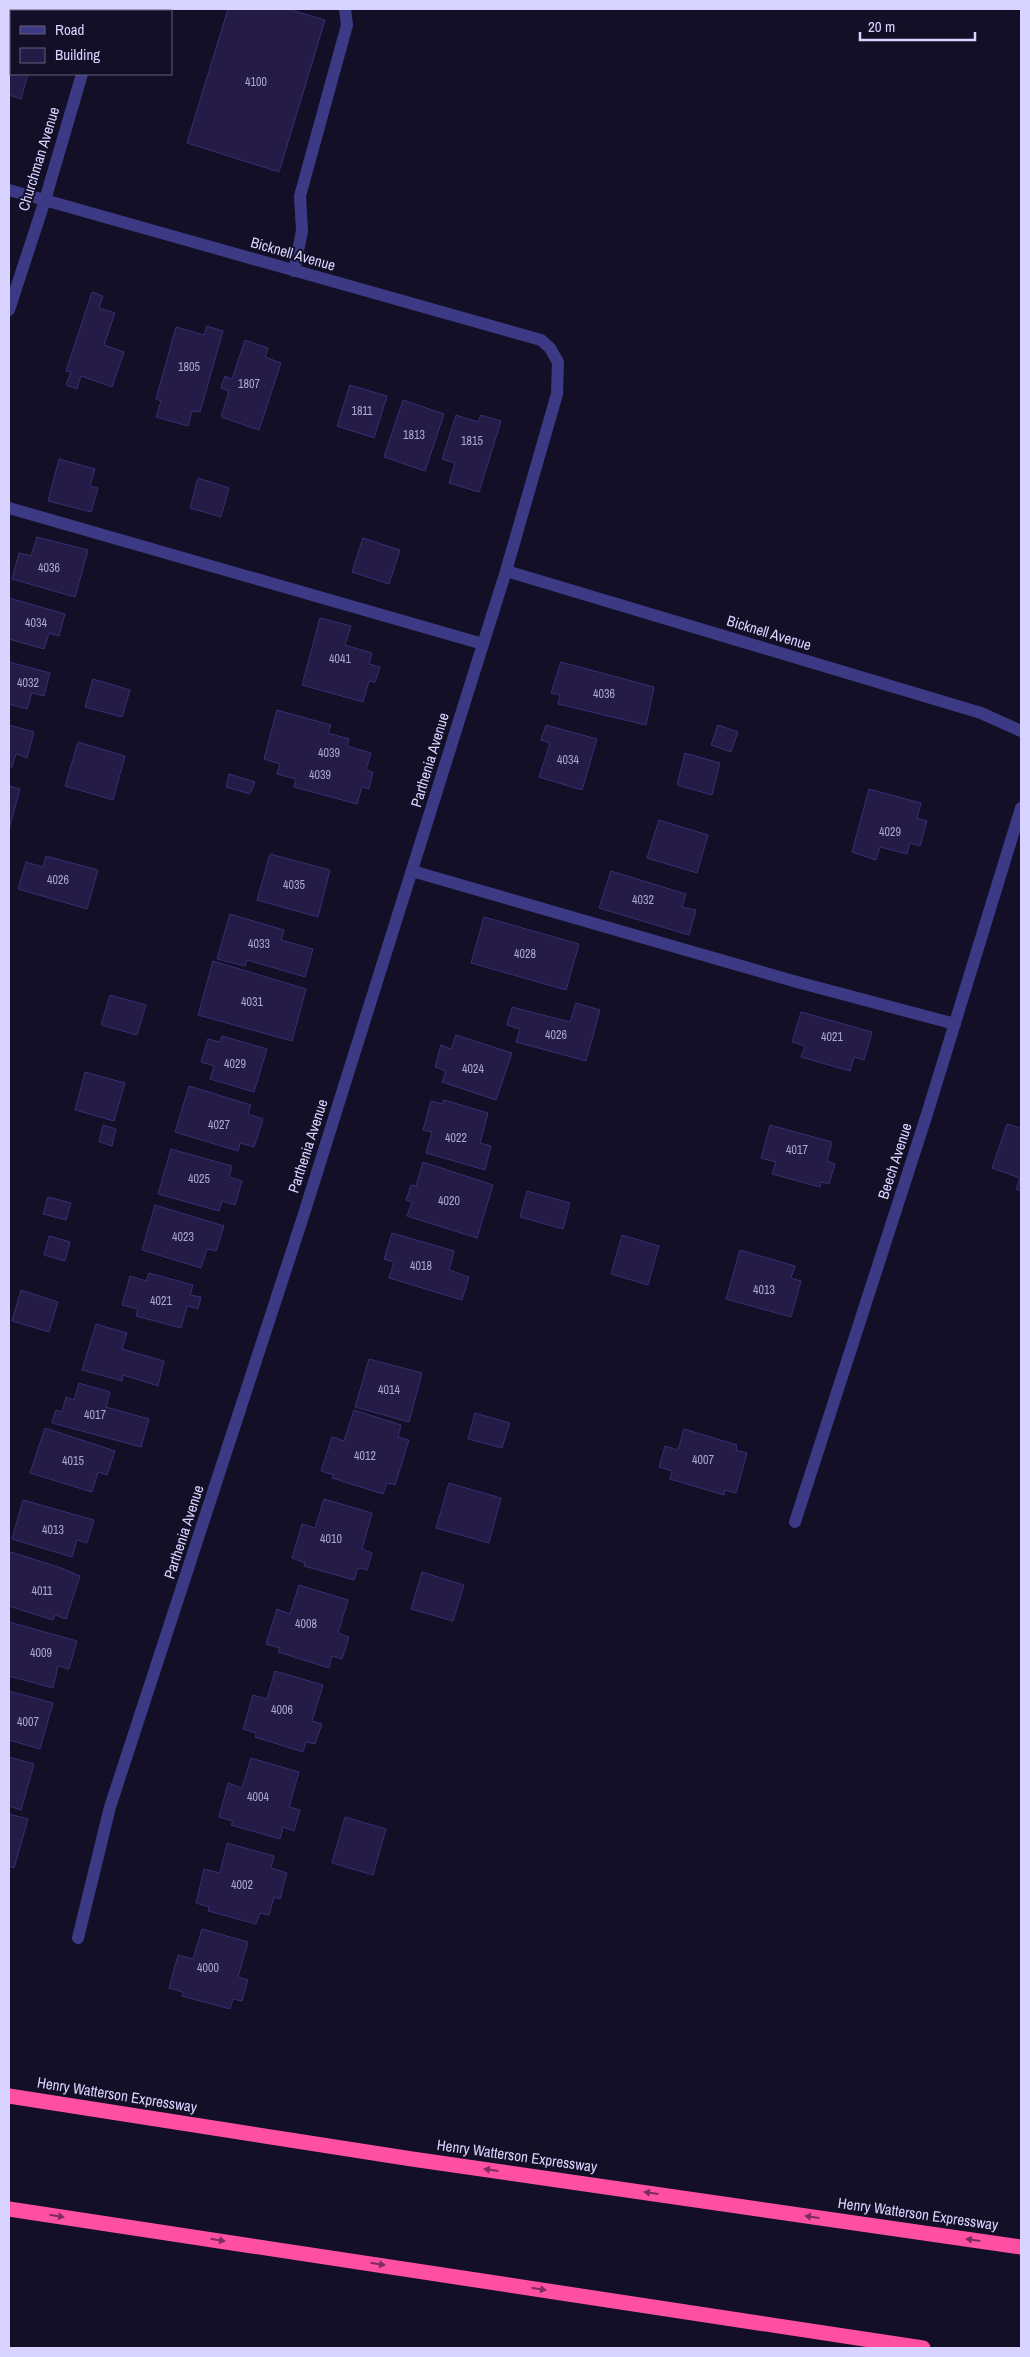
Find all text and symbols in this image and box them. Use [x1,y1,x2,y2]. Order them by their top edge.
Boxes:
legend [10,10,172,75]
scale bar [860,10,975,42]
text: 20 m [868,16,895,37]
text: Road [55,19,84,40]
text: Building [55,44,100,65]
house number: 4100 [245,74,267,90]
street label: Churchman Avenue [13,104,64,213]
street label: Bicknell Avenue [248,231,338,276]
house number: 1805 [178,359,200,375]
house number: 1807 [238,376,260,392]
house number: 1811 [351,403,373,419]
house number: 1813 [403,427,425,443]
house number: 1815 [461,433,483,449]
house number: 4036 [38,560,60,576]
street label: Bicknell Avenue [724,610,814,655]
house number: 4034 [25,615,47,631]
house number: 4041 [329,651,351,667]
house number: 4032 [17,675,39,691]
house number: 4036 [593,686,615,702]
street label: Parthenia Avenue [405,710,454,810]
house number: 4039 [318,745,340,761]
house number: 4034 [557,752,579,768]
house number: 4039 [309,767,331,783]
house number: 4029 [879,824,901,840]
house number: 4026 [47,872,69,888]
house number: 4035 [283,877,305,893]
house number: 4032 [632,892,654,908]
house number: 4033 [248,936,270,952]
house number: 4028 [514,946,536,962]
house number: 4031 [241,994,263,1010]
house number: 4026 [545,1027,567,1043]
house number: 4021 [821,1029,843,1045]
house number: 4029 [224,1056,246,1072]
house number: 4024 [462,1061,484,1077]
street label: Parthenia Avenue [282,1096,333,1195]
house number: 4027 [208,1117,230,1133]
street label: Beech Avenue [872,1120,917,1202]
house number: 4022 [445,1130,467,1146]
house number: 4017 [786,1142,808,1158]
house number: 4025 [188,1171,210,1187]
house number: 4020 [438,1193,460,1209]
house number: 4023 [172,1229,194,1245]
house number: 4018 [410,1258,432,1274]
house number: 4013 [753,1282,775,1298]
house number: 4021 [150,1293,172,1309]
house number: 4014 [378,1382,400,1398]
house number: 4017 [84,1407,106,1423]
house number: 4012 [354,1448,376,1464]
house number: 4007 [692,1452,714,1468]
house number: 4015 [62,1453,84,1469]
street label: Parthenia Avenue [158,1482,209,1581]
house number: 4013 [42,1522,64,1538]
house number: 4010 [320,1531,342,1547]
house number: 4011 [31,1583,53,1599]
house number: 4008 [295,1616,317,1632]
house number: 4009 [30,1645,52,1661]
house number: 4006 [271,1702,293,1718]
house number: 4007 [17,1714,39,1730]
house number: 4004 [247,1789,269,1805]
house number: 4002 [231,1877,253,1893]
house number: 4000 [197,1960,219,1976]
street label: Henry Watterson Expressway [36,2071,199,2118]
street label: Henry Watterson Expressway [436,2134,599,2177]
one-way arrow [482,2166,498,2174]
one-way arrow [643,2189,659,2197]
street label: Henry Watterson Expressway [837,2192,1000,2235]
one-way arrow [49,2212,65,2220]
one-way arrow [804,2213,820,2221]
one-way arrow [210,2236,226,2244]
one-way arrow [965,2236,981,2244]
one-way arrow [371,2261,387,2269]
one-way arrow [531,2285,547,2293]

